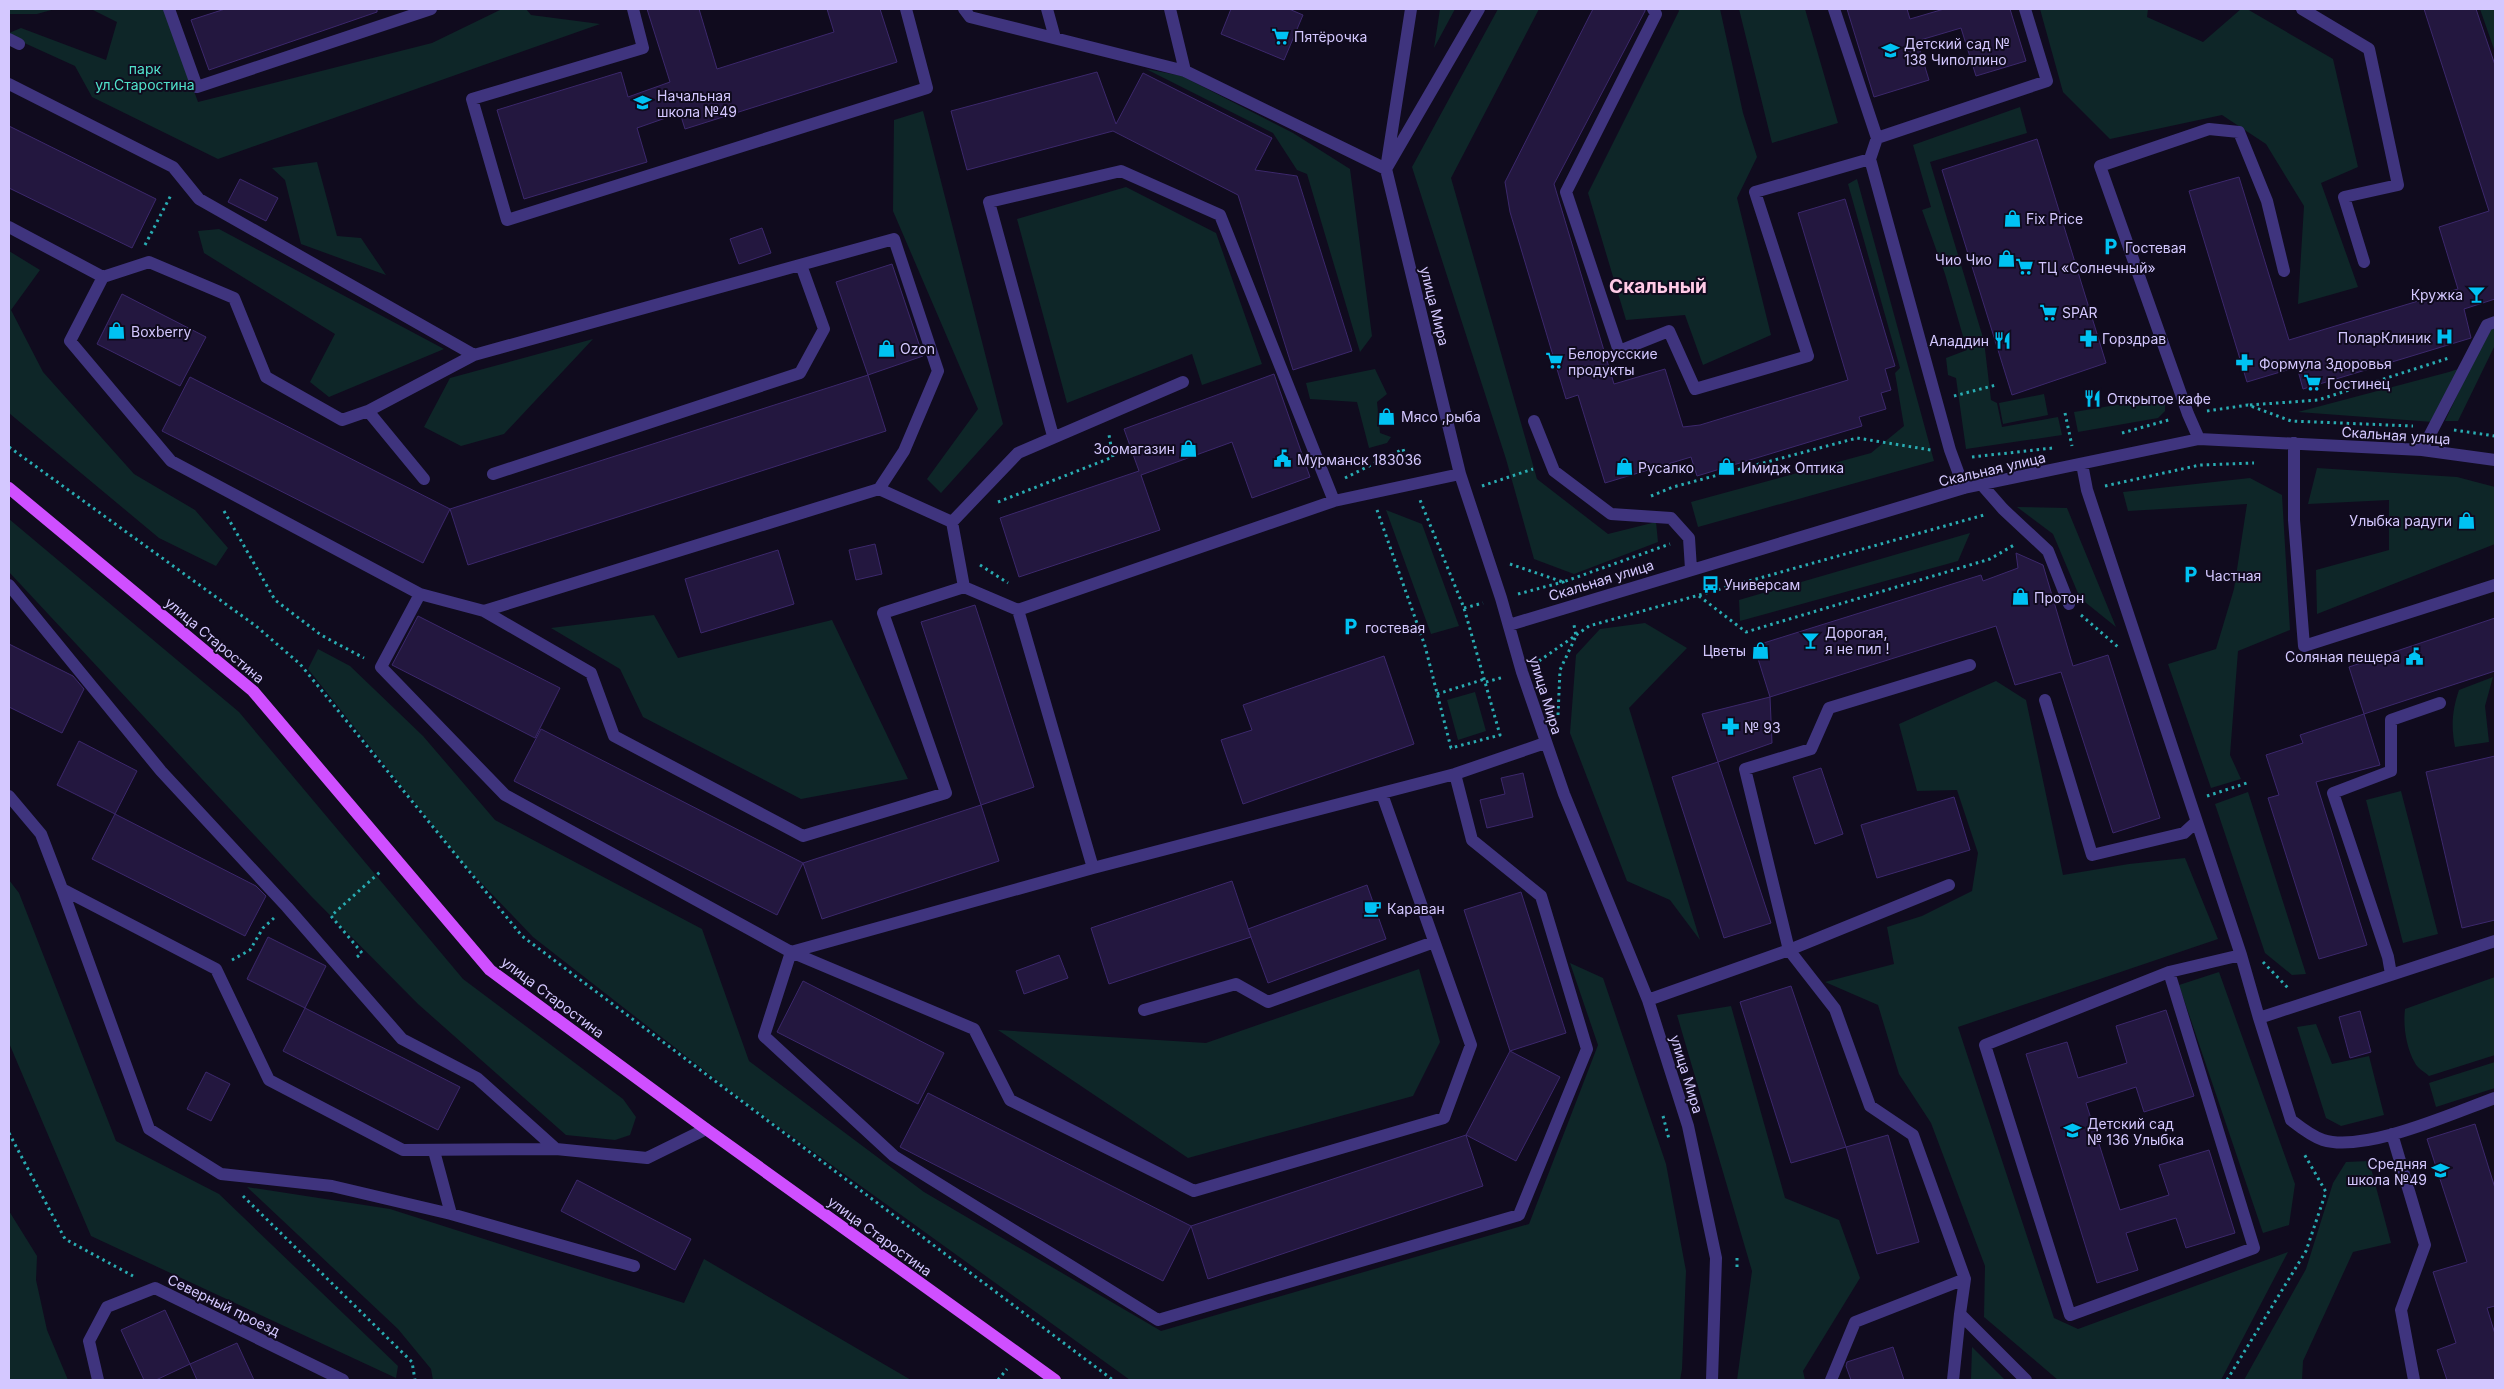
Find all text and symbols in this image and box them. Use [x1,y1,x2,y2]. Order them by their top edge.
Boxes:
supermarket icon: Пятёрочка [1270,26,1290,46]
place label: Пятёрочка [1294,28,1367,45]
place label: Детский сад № 138 Чиполлино [1904,35,2010,68]
school or university icon: Детский сад № 138 Чиполлино [1880,41,1900,61]
park label: парк ул.Старостина [95,60,195,93]
place label: Начальная школа №49 [657,87,737,120]
school or university icon: Начальная школа №49 [633,93,653,113]
shop icon: Fix Price [2002,208,2022,228]
place label: Fix Price [2026,210,2083,227]
parking icon: Гостевая [2101,237,2121,257]
place label: Гостевая [2125,239,2186,256]
shop icon: Чио Чио [1996,249,2016,269]
place label: Чио Чио [1935,251,1992,268]
supermarket icon: ТЦ «Солнечный» [2014,257,2034,277]
place label: ТЦ «Солнечный» [2038,259,2156,276]
street label: улица Мира [1417,265,1453,347]
district label: Скальный [1609,275,1707,298]
bar icon: Кружка [2467,284,2487,304]
place label: Кружка [2411,286,2463,303]
supermarket icon: SPAR [2038,302,2058,322]
place label: SPAR [2062,304,2098,321]
shop icon: Boxberry [107,321,127,341]
place label: Boxberry [131,323,192,340]
hospital icon: ПоларКлиник [2435,327,2455,347]
pharmacy icon: Горздрав [2078,328,2098,348]
place label: ПоларКлиник [2338,329,2431,346]
restaurant icon: Аладдин [1993,330,2013,350]
place label: Горздрав [2102,330,2166,347]
place label: Аладдин [1929,332,1989,349]
shop icon: Ozon [876,338,896,358]
place label: Ozon [900,340,935,357]
place label: Белорусские продукты [1568,345,1658,378]
supermarket icon: Белорусские продукты [1544,351,1564,371]
pharmacy icon: Формула Здоровья [2235,353,2255,373]
place label: Формула Здоровья [2259,355,2392,372]
supermarket icon: Гостинец [2303,373,2323,393]
place label: Гостинец [2327,375,2391,392]
restaurant icon: Открытое кафе [2083,388,2103,408]
place label: Открытое кафе [2107,390,2211,407]
shop icon: Мясо ,рыба [1377,406,1397,426]
place label: Мясо ,рыба [1401,408,1481,425]
street label: Скальная улица [2341,423,2451,447]
shop icon: Зоомагазин [1179,438,1199,458]
place label: Зоомагазин [1093,440,1175,457]
street label: Скальная улица [1937,448,2047,490]
public building icon: Мурманск 183036 [1273,449,1293,469]
place label: Мурманск 183036 [1297,451,1422,468]
shop icon: Русалко [1614,457,1634,477]
shop icon: Имидж Оптика [1717,457,1737,477]
place label: Русалко [1638,459,1694,476]
place label: Имидж Оптика [1741,459,1844,476]
shop icon: Улыбка радуги [2456,510,2476,530]
place label: Улыбка радуги [2349,512,2452,529]
street label: Скальная улица [1546,556,1656,604]
parking icon: Частная [2181,565,2201,585]
place label: Частная [2205,567,2261,584]
bus stop icon: Универсам [1700,574,1720,594]
place label: Универсам [1724,576,1800,593]
shop icon: Протон [2010,587,2030,607]
place label: Протон [2034,589,2084,606]
street label: улица Старостина [162,593,268,687]
parking icon: гостевая [1341,617,1361,637]
place label: гостевая [1365,619,1425,636]
place label: Дорогая, я не пил ! [1825,624,1890,657]
bar icon: Дорогая, я не пил ! [1801,630,1821,650]
shop icon: Цветы [1750,640,1770,660]
place label: Цветы [1703,642,1746,659]
public building icon: Соляная пещера [2404,646,2424,666]
place label: Соляная пещера [2285,648,2400,665]
street label: улица Мира [1526,654,1566,736]
pharmacy icon: № 93 [1720,717,1740,737]
place label: № 93 [1744,719,1781,736]
cafe icon: Караван [1363,898,1383,918]
place label: Караван [1387,900,1445,917]
street label: улица Старостина [498,953,608,1041]
street label: улица Мира [1667,1033,1707,1115]
place label: Детский сад № 136 Улыбка [2087,1115,2184,1148]
school or university icon: Детский сад № 136 Улыбка [2063,1121,2083,1141]
place label: Средняя школа №49 [2347,1155,2427,1188]
school or university icon: Средняя школа №49 [2431,1161,2451,1181]
street label: улица Старостина [825,1193,935,1279]
street label: Северный проезд [165,1270,283,1340]

